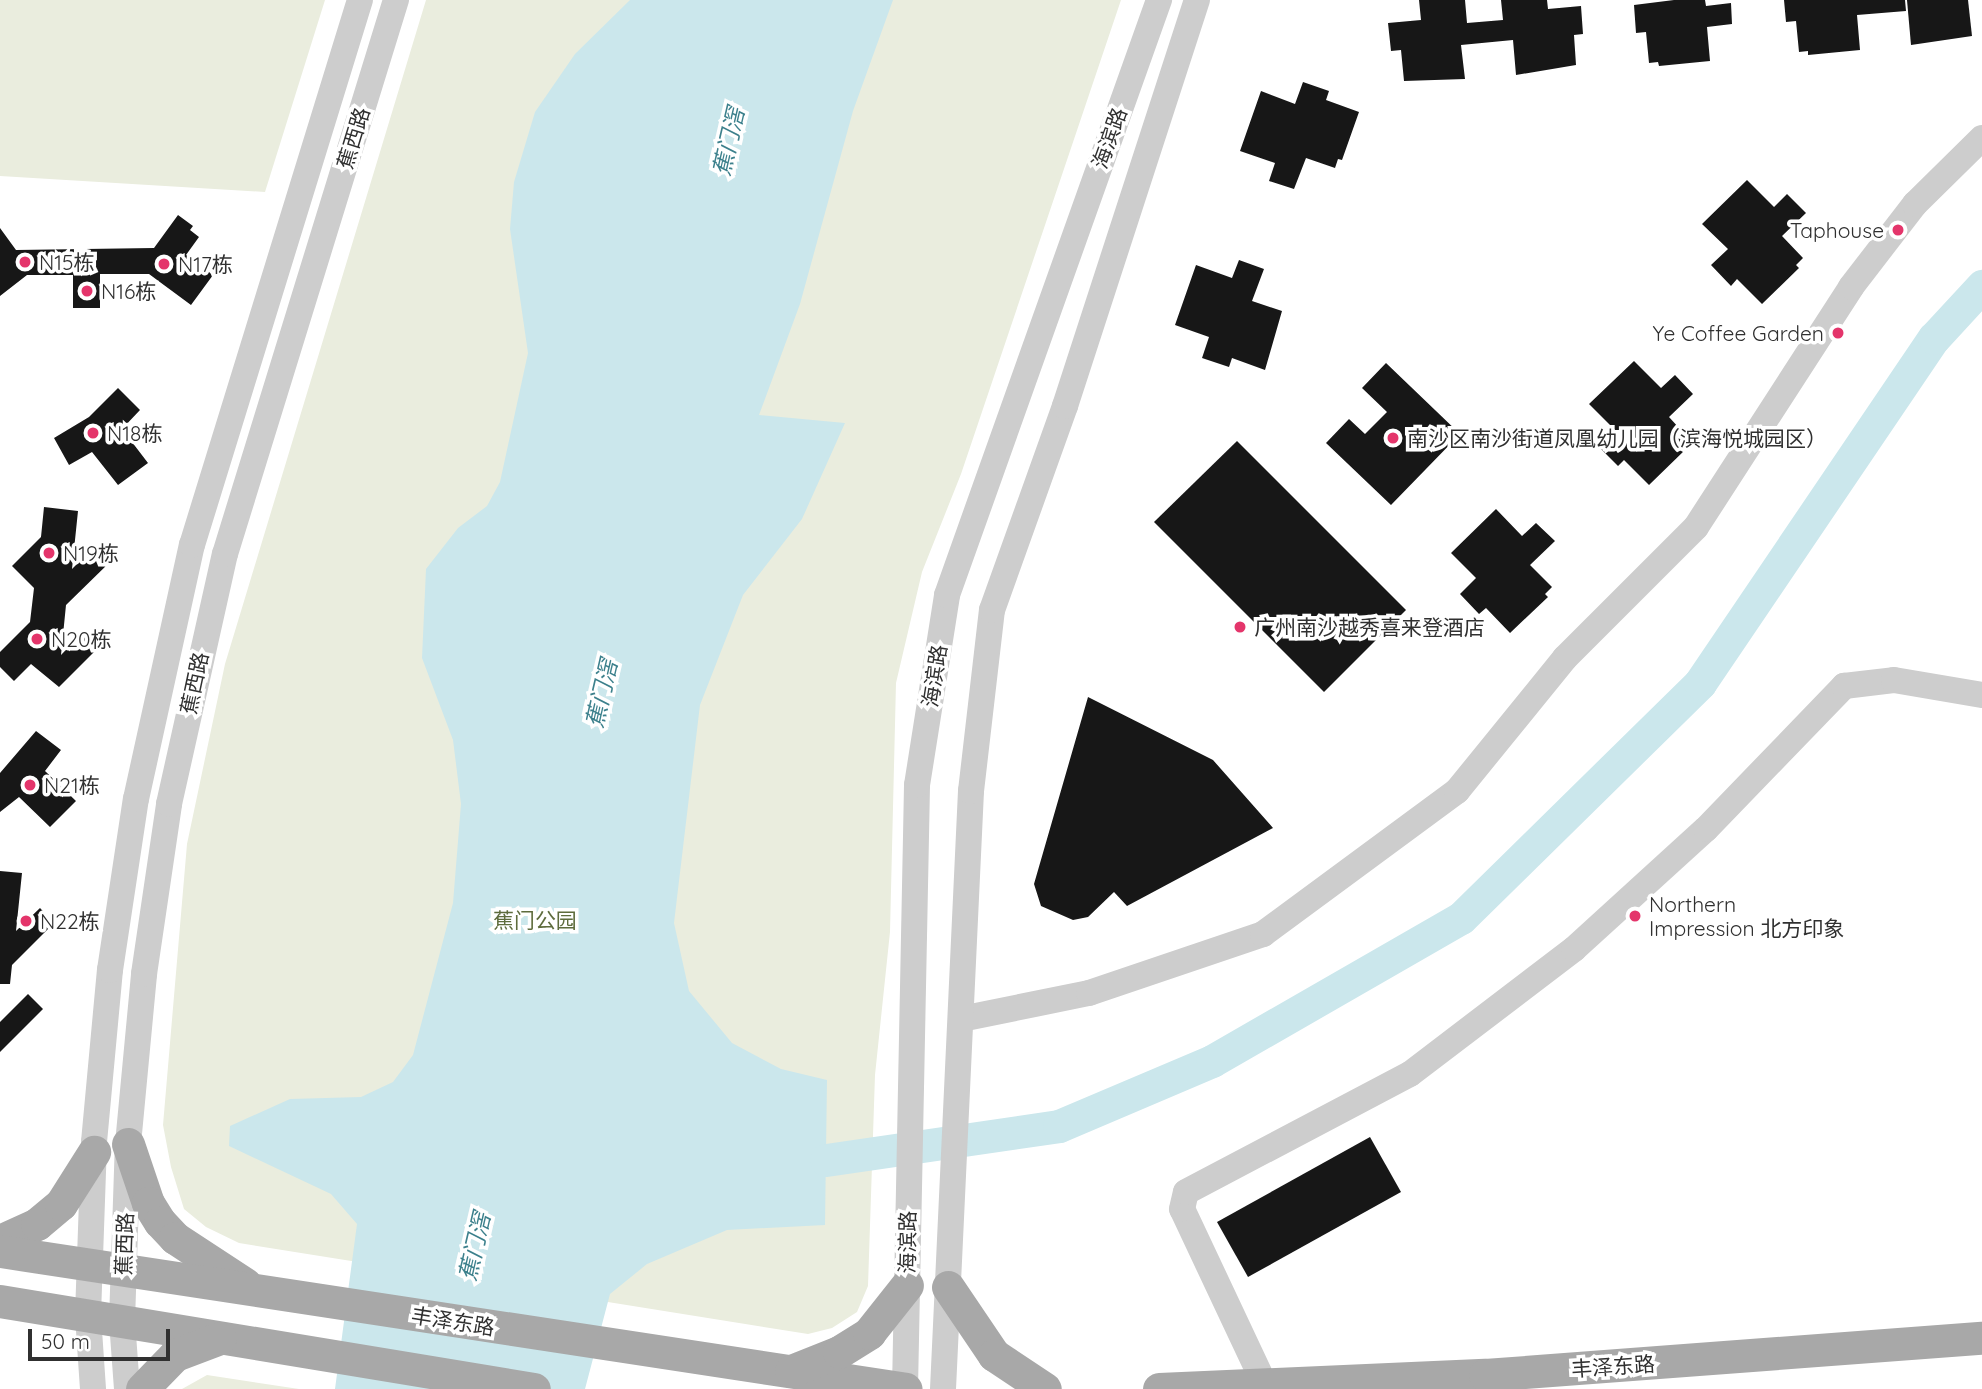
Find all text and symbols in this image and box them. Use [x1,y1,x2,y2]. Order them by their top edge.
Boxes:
street label: 蕉西路 [332,104,374,172]
street label: 海滨路 [1086,104,1132,172]
water label: 蕉门滘 [708,105,750,179]
place label: Taphouse [1790,217,1884,243]
marker: Taphouse [1890,222,1906,238]
place label: N15栋 [39,249,95,275]
place label: N17栋 [178,251,233,277]
marker: N15栋 [17,254,33,270]
marker: N17栋 [156,256,172,272]
place label: N16栋 [101,278,156,304]
marker: N16栋 [79,283,95,299]
place label: Ye Coffee Garden [1653,320,1824,346]
marker: Ye Coffee Garden [1830,325,1846,341]
place label: N18栋 [107,420,162,446]
marker: N18栋 [85,425,101,441]
place label: 南沙区南沙街道凤凰幼儿园（滨海悦城园区） [1407,425,1827,451]
marker: 南沙区南沙街道凤凰幼儿园（滨海悦城园区） [1385,430,1401,446]
place label: N19栋 [63,540,119,566]
marker: N19栋 [41,545,57,561]
place label: 广州南沙越秀喜来登酒店 [1254,614,1485,640]
marker: 广州南沙越秀喜来登酒店 [1232,619,1248,635]
place label: N20栋 [51,626,111,652]
marker: N20栋 [29,631,45,647]
street label: 海滨路 [917,643,951,709]
street label: 蕉西路 [175,650,213,716]
water label: 蕉门滘 [581,657,623,731]
place label: N21栋 [44,772,100,798]
marker: N21栋 [22,777,38,793]
place label: Northern Impression 北方印象 [1649,891,1844,941]
park label: 蕉门公园 [493,907,577,933]
place label: N22栋 [40,908,100,934]
marker: Northern Impression 北方印象 [1627,908,1643,924]
marker: N22栋 [18,913,34,929]
water label: 蕉门滘 [454,1210,496,1284]
street label: 海滨路 [894,1210,920,1274]
street label: 蕉西路 [110,1212,138,1276]
street label: 丰泽东路 [410,1302,496,1340]
scale bar [32,1316,173,1360]
text: 50 m [41,1328,90,1354]
street label: 丰泽东路 [1570,1351,1656,1381]

